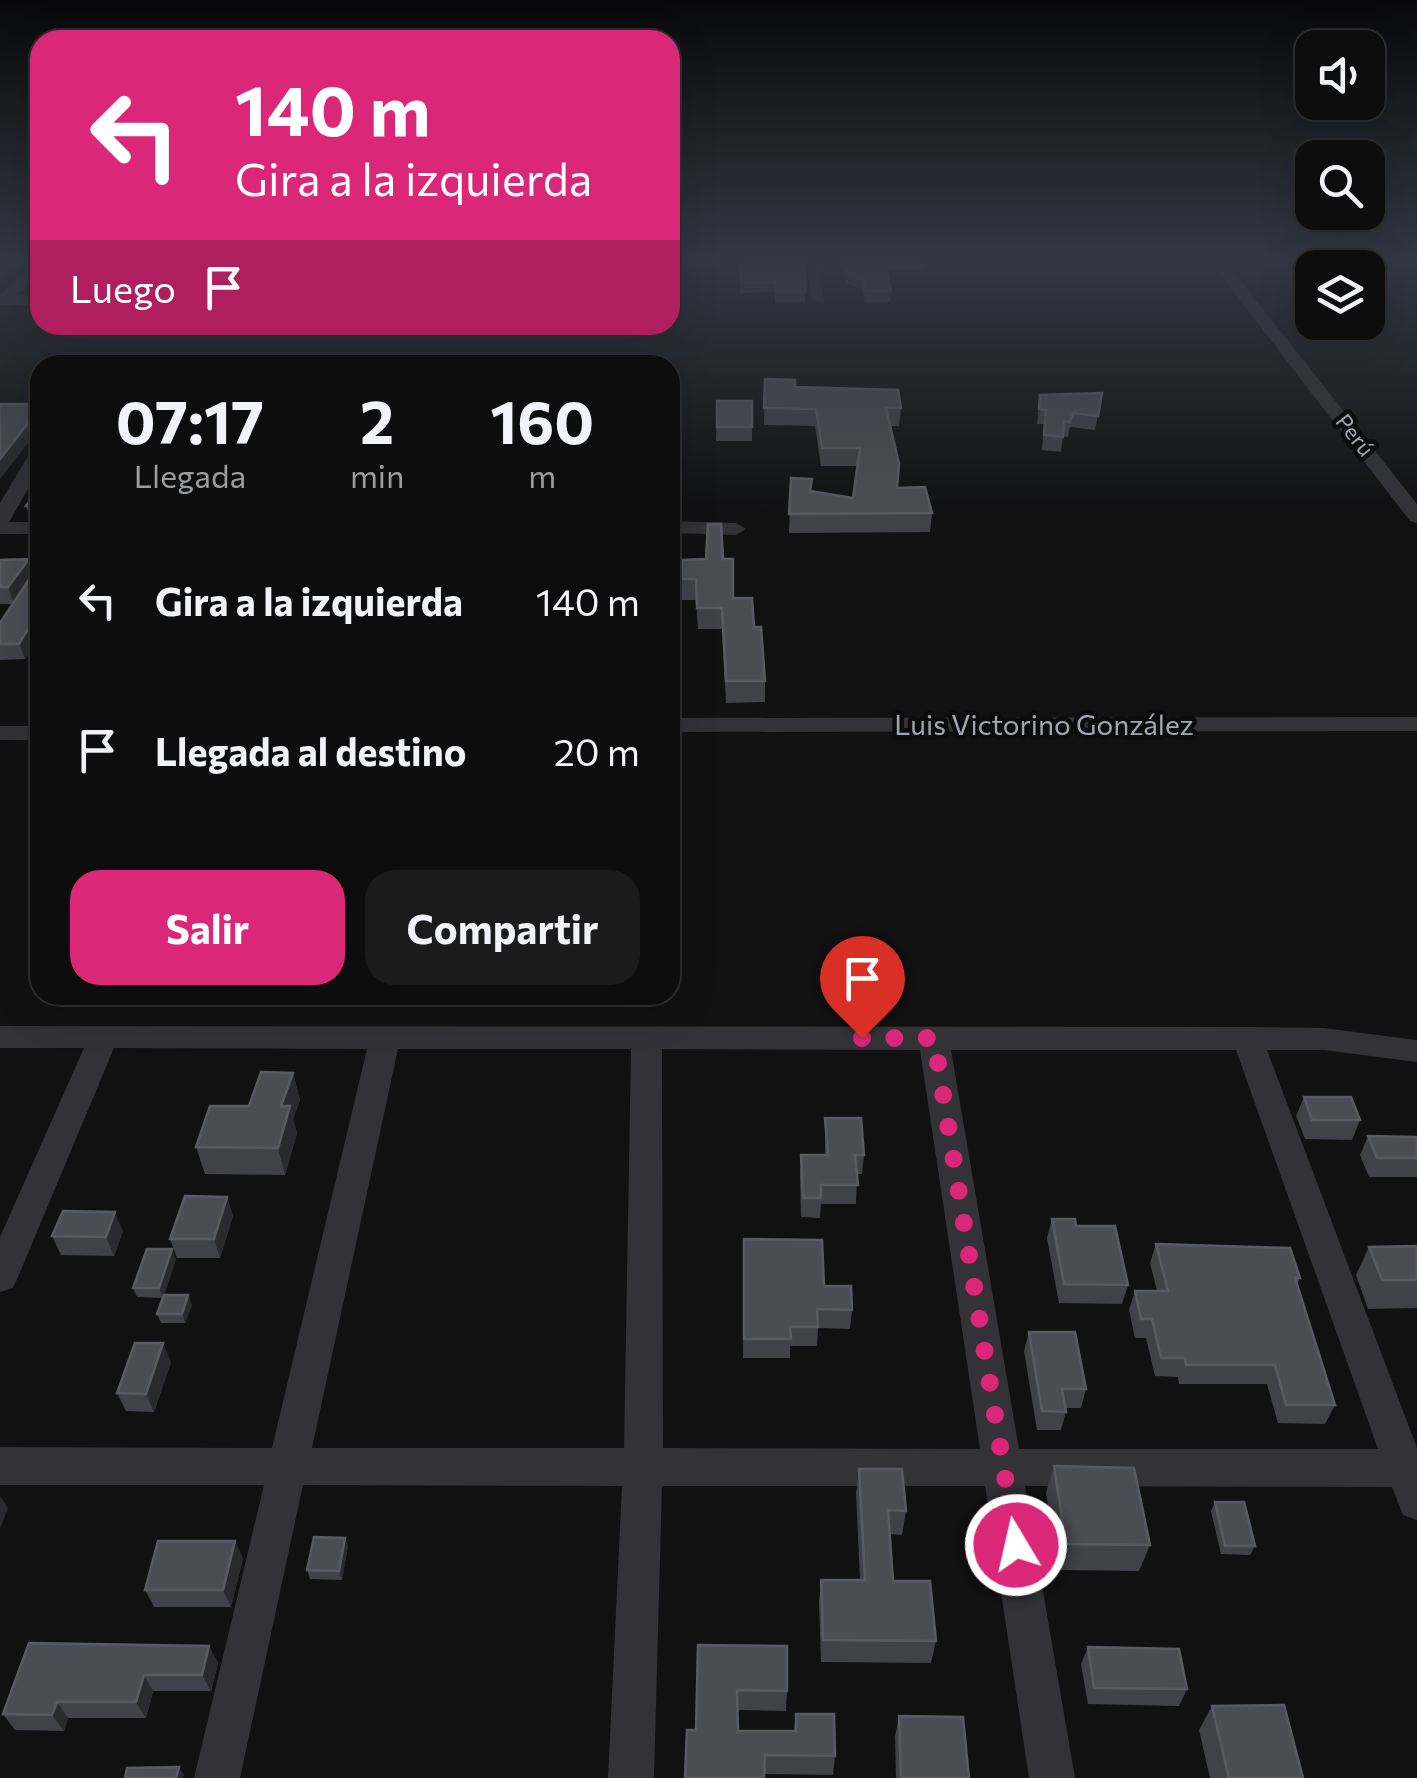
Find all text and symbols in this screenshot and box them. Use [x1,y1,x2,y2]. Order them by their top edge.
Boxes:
map controls [1295,30,1385,340]
button: sound [1295,30,1385,120]
text: 140 m [235,65,431,150]
icon: left [70,70,200,200]
button: search [1295,140,1385,230]
text: Gira a la izquierda [235,150,592,205]
button: layers [1295,250,1385,340]
icon: arrive [196,260,251,315]
text: Luego [70,264,176,311]
text: 07:17 [116,383,264,456]
text: 2 [360,383,394,456]
text: 160 [490,383,594,456]
street label: Perú [1331,408,1380,461]
text: Llegada [134,455,246,495]
text: min [350,455,404,495]
text: m [528,455,556,495]
icon: left [70,573,125,628]
text: Gira a la izquierda [155,577,463,624]
text: 140 m [536,577,640,624]
street label: Luis Victorino González [894,707,1194,741]
icon: arrive [70,723,125,778]
text: Llegada al destino [155,727,466,774]
text: 20 m [554,727,640,774]
button: Salir [70,870,345,985]
button: Compartir [365,870,640,985]
pin [820,936,905,1039]
icon: arrive [835,951,890,1006]
position arrow [964,1493,1068,1597]

